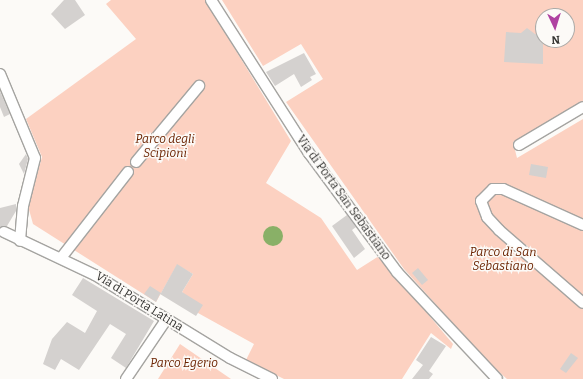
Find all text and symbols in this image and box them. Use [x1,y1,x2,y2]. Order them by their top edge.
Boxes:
north arrow [535,8,575,48]
text: N [551,33,560,46]
park label: Parco degli Scipioni [135,133,195,161]
street label: Via di Porta San Sebastiano [293,133,393,263]
park label: Parco di San Sebastiano [470,246,536,274]
street label: Via di Porta Latina [92,269,186,335]
park label: Parco Egerio [150,357,218,371]

